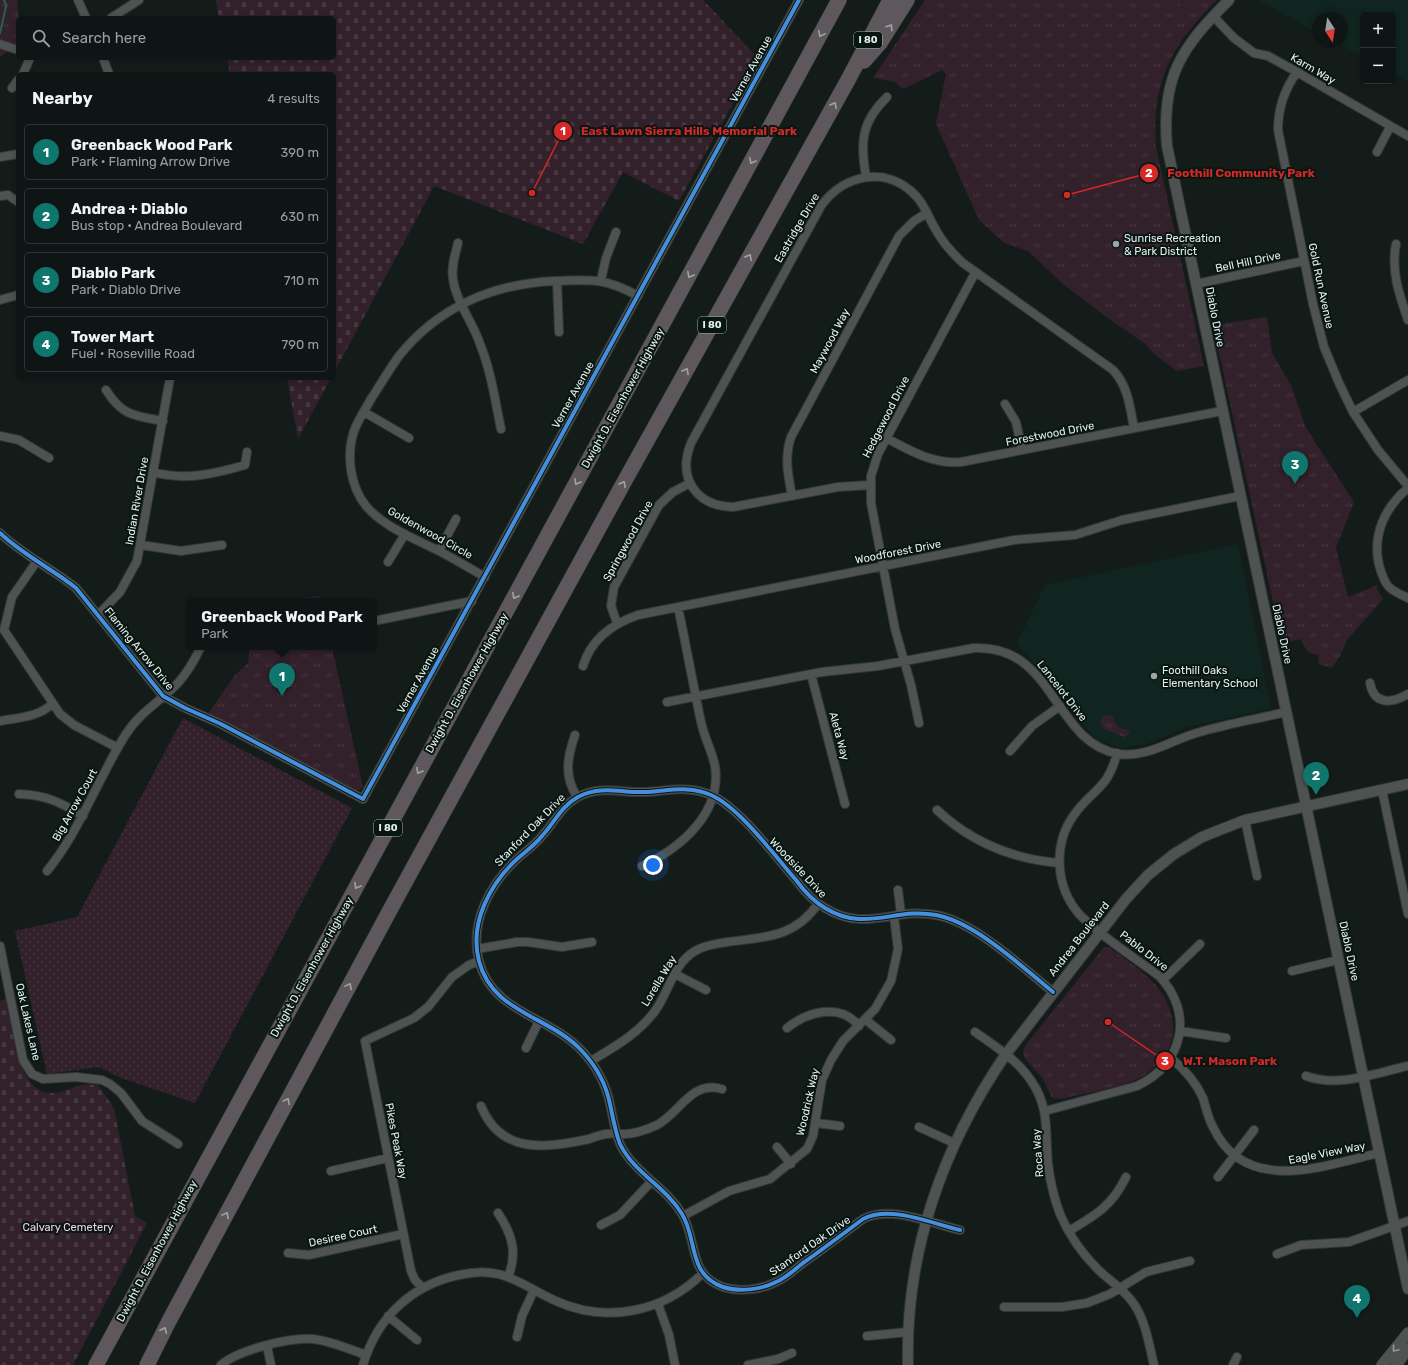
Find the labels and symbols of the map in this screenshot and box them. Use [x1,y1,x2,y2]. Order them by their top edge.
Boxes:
north arrow [1312,12,1348,48]
one-way arrow [885,25,892,32]
one-way arrow [818,30,825,38]
road number: I 80 [854,32,882,48]
street label: Verner Avenue [727,33,775,105]
street label: Karm Way [1288,51,1338,87]
one-way arrow [829,102,836,110]
callout: East Lawn Sierra Hills Memorial Park [553,119,805,143]
text: 1 [560,124,566,138]
text: East Lawn Sierra Hills Memorial Park [581,124,797,138]
one-way arrow [749,157,757,164]
callout: Foothill Community Park [1139,161,1323,185]
text: 2 [1145,166,1153,180]
text: Foothill Community Park [1167,166,1315,180]
street label: Eastridge Drive [772,191,822,265]
place label: Sunrise Recreation & Park District [1124,232,1221,258]
marker: Sunrise Recreation & Park District [1111,239,1121,249]
street label: Gold Run Avenue [1306,242,1336,330]
street label: Bell Hill Drive [1214,249,1282,275]
one-way arrow [745,254,752,261]
one-way arrow [687,271,694,278]
street label: Diablo Drive [1203,286,1227,348]
street label: Maywood Way [807,306,853,376]
road number: I 80 [698,317,726,333]
street label: Dwight D. Eisenhower Highway [579,325,667,471]
street label: Verner Avenue [549,359,597,431]
one-way arrow [682,368,689,375]
street label: Hedgewood Drive [860,374,912,460]
street label: Forestwood Drive [1005,419,1095,449]
pin: 3 [1282,451,1308,484]
street label: Indian River Drive [123,456,151,546]
one-way arrow [574,478,582,485]
one-way arrow [618,481,626,488]
street label: Springwood Drive [600,498,656,584]
street label: Goldenwood Circle [385,504,475,562]
street label: Woodforest Drive [854,537,942,567]
one-way arrow [512,592,520,599]
street label: Diablo Drive [1269,603,1295,665]
street label: Flaming Arrow Drive [102,605,176,693]
street label: Dwight D. Eisenhower Highway [423,610,511,756]
street label: Verner Avenue [394,644,442,716]
street label: Lancelot Drive [1034,658,1090,724]
pin: 1 [269,663,295,696]
place label: Foothill Oaks Elementary School [1162,664,1258,690]
marker: Foothill Oaks Elementary School [1149,671,1159,681]
street label: Aleta Way [826,710,852,762]
pin: 2 [1303,762,1329,795]
street label: Big Arrow Court [50,766,101,843]
one-way arrow [416,767,424,775]
street label: Stanford Oak Drive [492,791,568,869]
road number: I 80 [374,820,402,836]
street label: Woodside Drive [767,835,829,901]
your location [643,855,663,875]
one-way arrow [354,881,361,889]
street label: Dwight D. Eisenhower Highway [268,894,356,1040]
street label: Andrea Boulevard [1046,899,1112,979]
street label: Diablo Drive [1336,920,1362,982]
street label: Pablo Drive [1117,928,1171,974]
street label: Lorella Way [639,953,679,1009]
street label: Oak Lakes Lane [13,982,43,1062]
one-way arrow [344,983,351,991]
callout: W.T. Mason Park [1155,1049,1285,1073]
text: 3 [1161,1054,1169,1068]
text: W.T. Mason Park [1183,1054,1277,1068]
street label: Woodrick Way [794,1067,822,1137]
one-way arrow [282,1098,290,1105]
street label: Pikes Peak Way [382,1102,410,1180]
street label: Roca Way [1030,1128,1046,1178]
street label: Eagle View Way [1287,1139,1367,1167]
street label: Dwight D. Eisenhower Highway [114,1178,200,1324]
one-way arrow [221,1212,228,1220]
street label: Stanford Oak Drive [767,1213,853,1279]
park label: Calvary Cemetery [23,1221,113,1234]
street label: Desiree Court [307,1222,379,1250]
pin: 4 [1344,1285,1370,1318]
one-way arrow [159,1327,167,1335]
one-way arrow [1392,1344,1399,1351]

